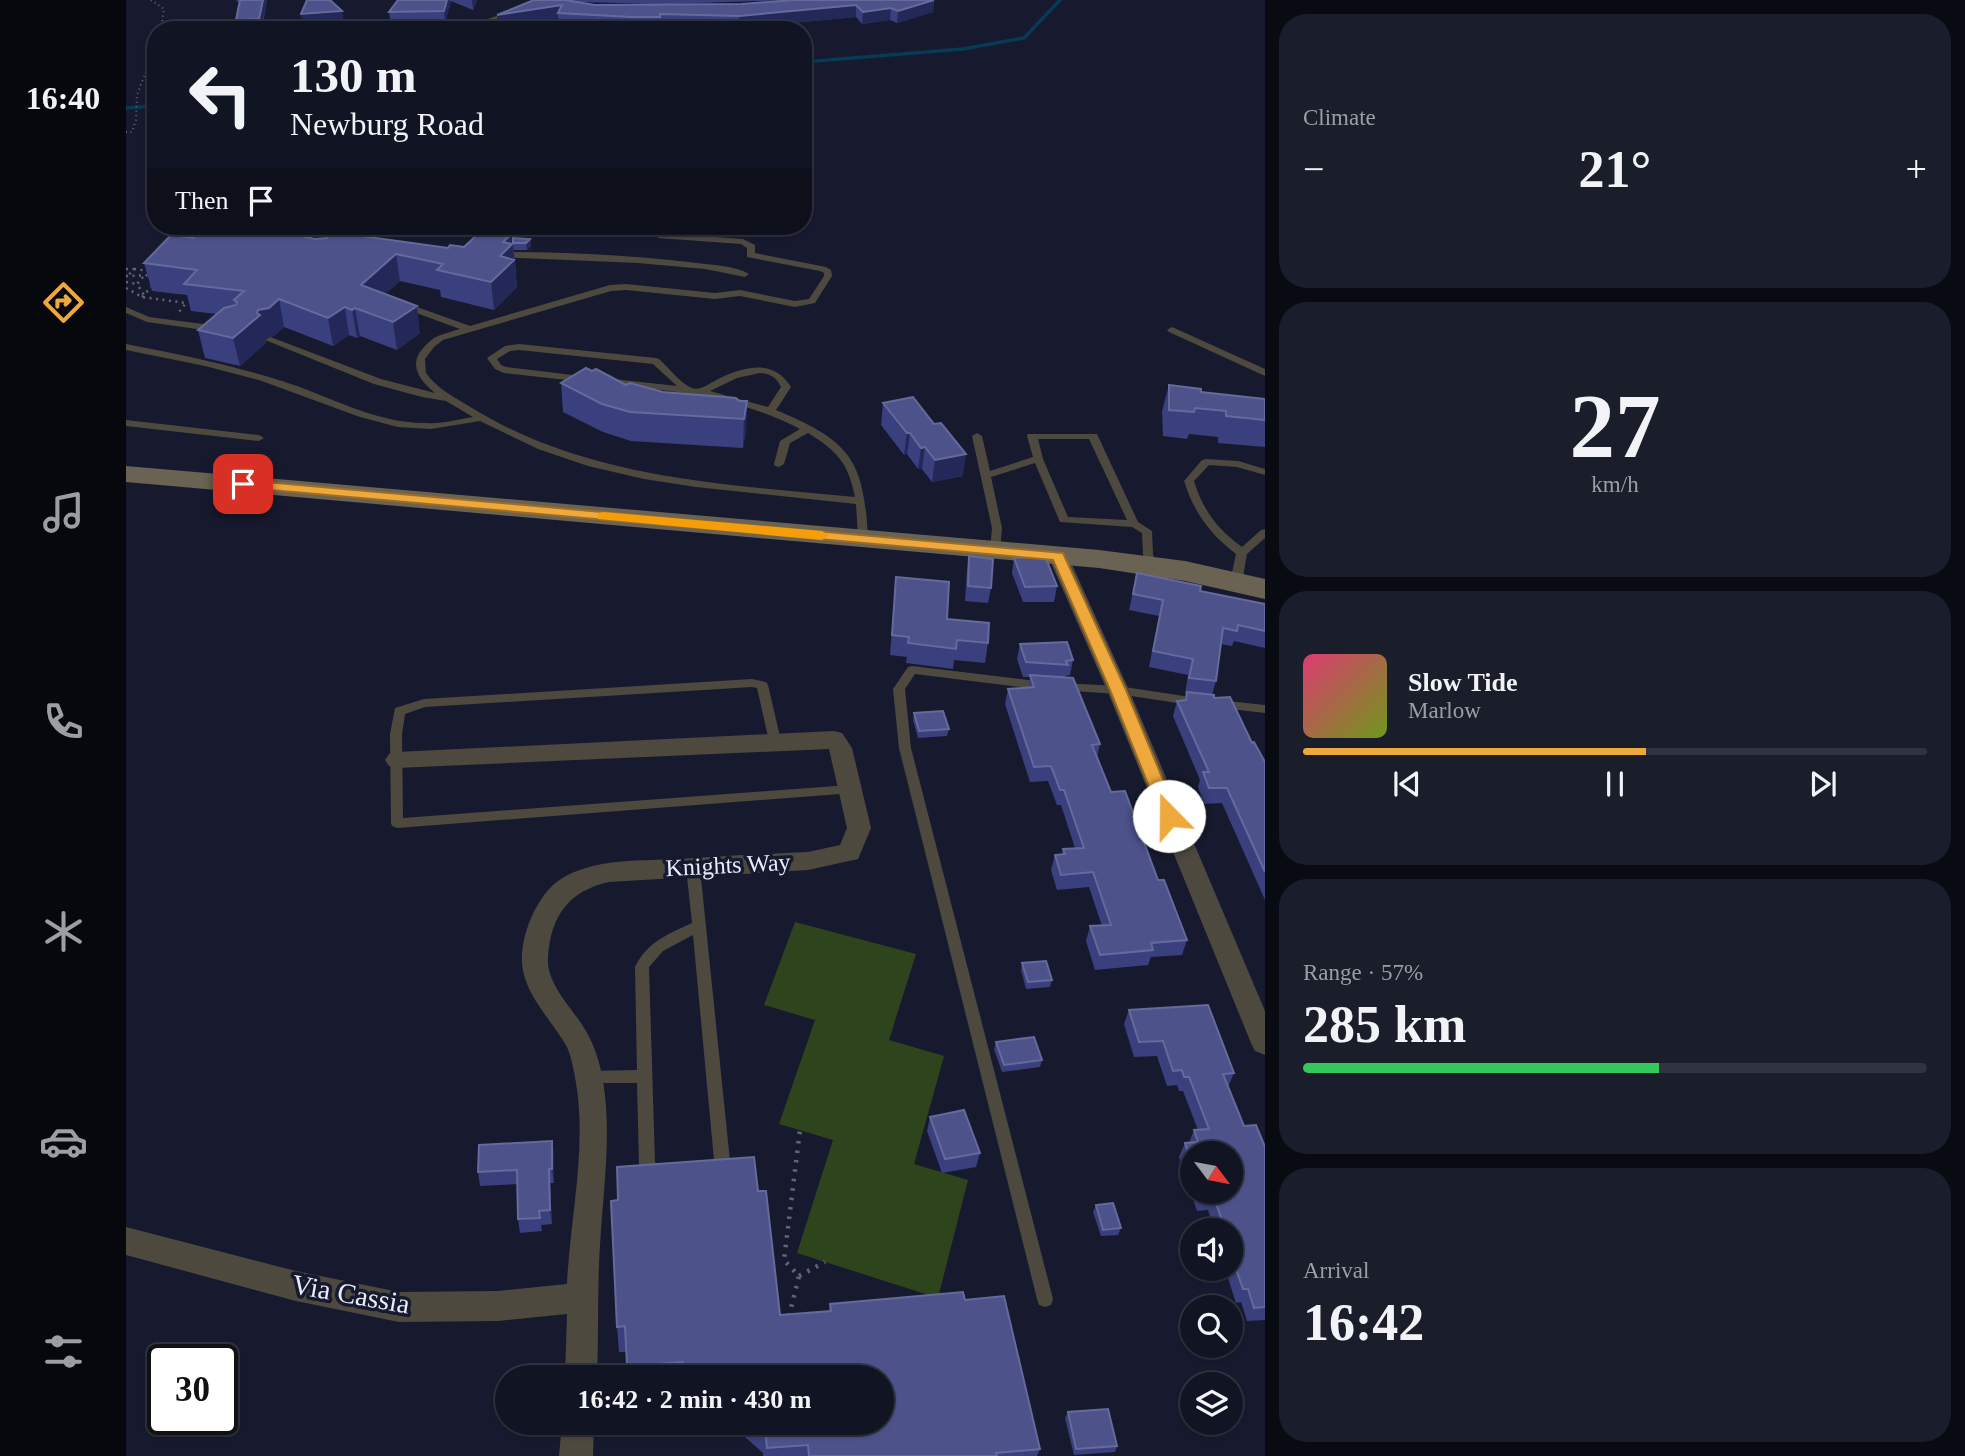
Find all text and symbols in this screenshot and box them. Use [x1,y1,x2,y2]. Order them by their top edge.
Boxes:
text: 130 m [290,48,417,103]
icon: left [175,49,266,140]
text: 16:40 [26,80,100,116]
text: Climate [1303,105,1376,130]
text: Newburg Road [290,106,484,142]
text: 21° [1579,141,1651,198]
text: − [1303,148,1324,190]
text: + [1906,148,1927,190]
icon: arrive [242,182,280,220]
text: Then [175,186,228,215]
icon: directions [39,278,88,327]
text: 27 [1570,376,1661,477]
pin [213,454,273,514]
icon: arrive [224,465,262,503]
text: km/h [1591,472,1639,497]
icon: music [39,488,88,537]
text: Slow Tide [1408,668,1518,697]
icon: phone [39,697,88,746]
text: Marlow [1408,698,1481,723]
icon: previous [1388,765,1426,803]
icon: pause [1596,765,1634,803]
icon: next [1804,765,1842,803]
position arrow [1132,779,1206,853]
street label: Knights Way [665,849,791,881]
icon: climate [39,907,88,956]
text: Range · 57% [1303,960,1423,985]
text: 285 km [1303,996,1466,1053]
icon: car [39,1117,88,1166]
north arrow [1180,1141,1242,1204]
map controls [1180,1141,1243,1435]
button: sound [1180,1218,1243,1281]
text: Arrival [1303,1258,1369,1283]
street label: Via Cassia [290,1268,413,1320]
text: 16:42 [1303,1294,1424,1351]
button: search [1180,1295,1243,1358]
icon: filters [39,1327,88,1376]
speed limit sign: 30 [147,1344,238,1435]
button: layers [1180,1372,1243,1435]
text: 16:42 · 2 min · 430 m [578,1385,812,1414]

